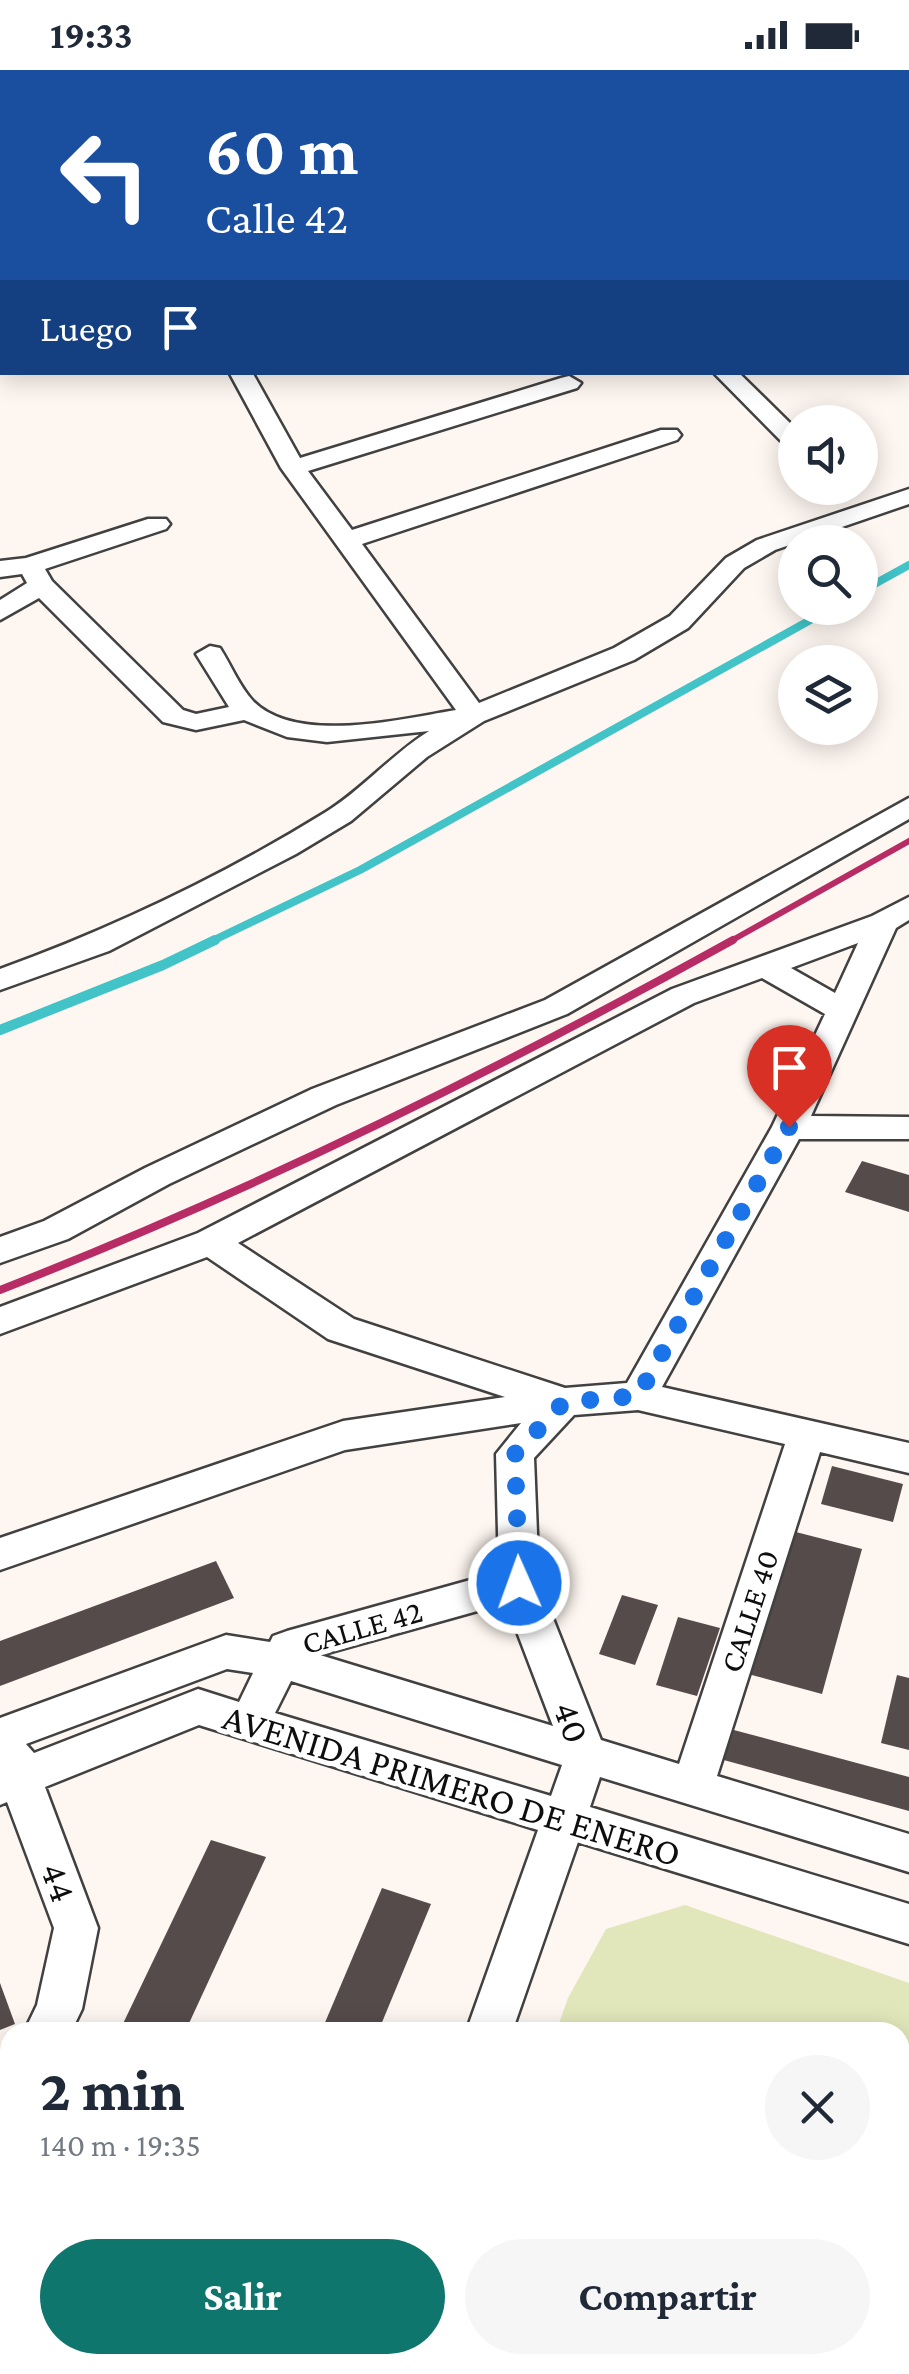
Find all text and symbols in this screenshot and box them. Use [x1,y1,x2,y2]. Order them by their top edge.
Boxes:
text: 19:33 [50,14,132,56]
icon: left [40,110,170,240]
text: 60 m [205,111,358,189]
text: Calle 42 [205,193,348,243]
icon: arrive [153,300,208,355]
text: Luego [40,307,133,349]
map controls [778,405,878,745]
button: sound [778,405,878,505]
button: search [778,525,878,625]
button: layers [778,645,878,745]
pin [747,1025,832,1128]
icon: arrive [762,1040,817,1095]
position arrow [467,1531,571,1635]
street label: CALLE 40 [712,1545,786,1677]
street label: CALLE 42 [298,1593,426,1661]
street label: AVENIDA PRIMERO DE ENERO [218,1695,686,1875]
street label: 40 [545,1696,599,1748]
street label: 44 [32,1856,86,1908]
button: close [765,2055,870,2160]
text: 2 min [40,2056,185,2123]
text: 140 m · 19:35 [40,2127,201,2163]
button: Salir [40,2239,445,2354]
button: Compartir [465,2239,870,2354]

